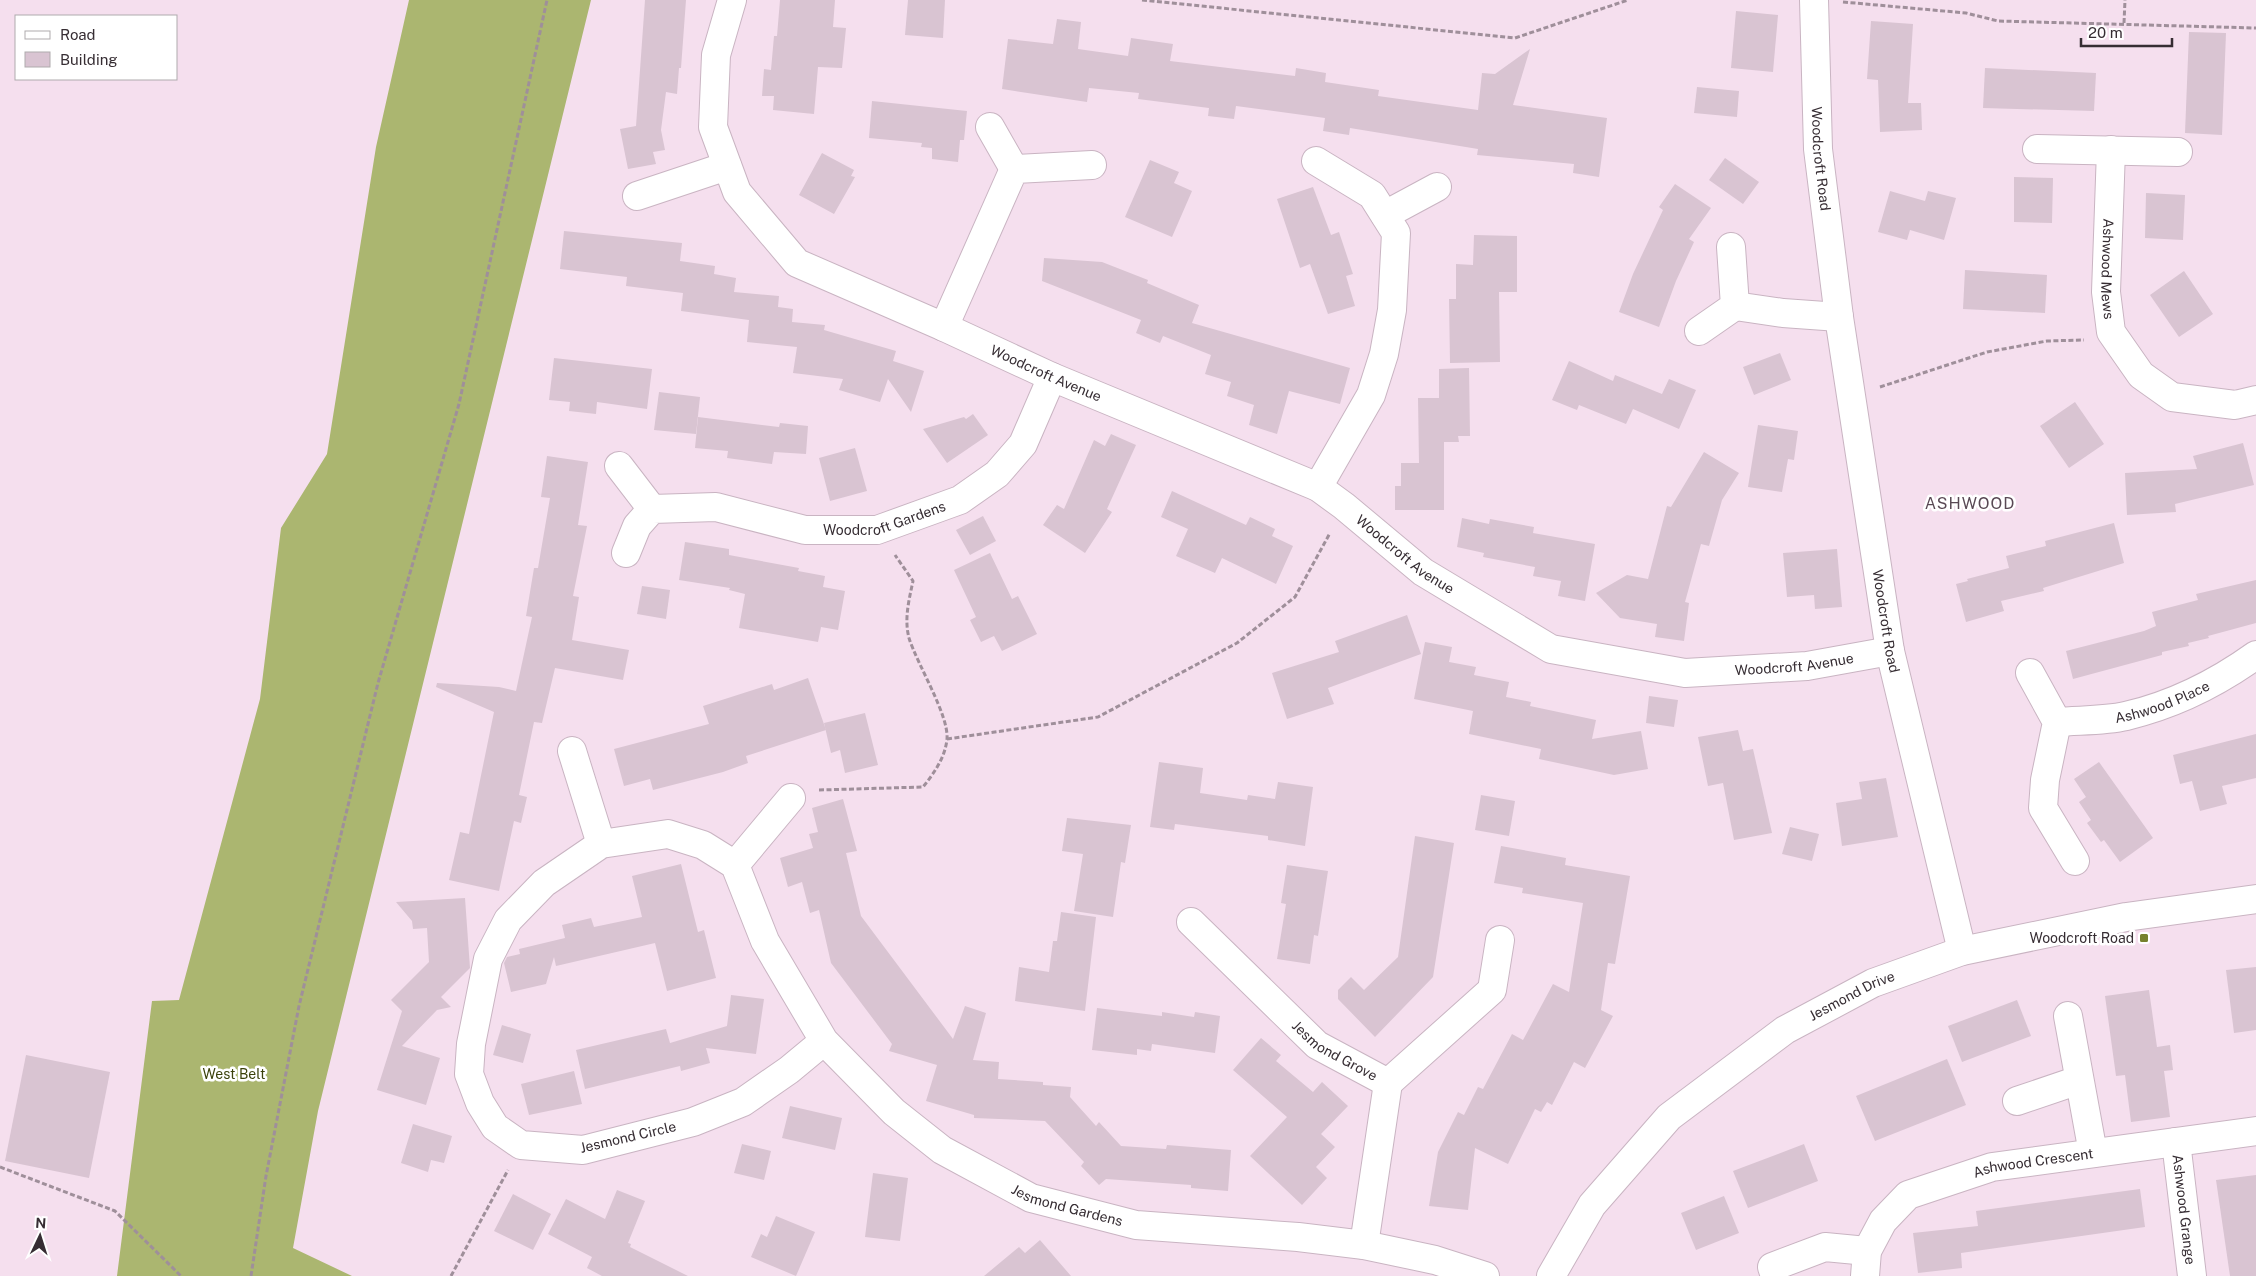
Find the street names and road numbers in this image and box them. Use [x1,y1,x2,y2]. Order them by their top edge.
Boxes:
street label: Woodcroft Road [1809,106,1834,212]
street label: Ashwood Mews [2098,218,2117,320]
street label: Woodcroft Avenue [988,342,1104,405]
street label: Woodcroft Gardens [823,498,948,538]
street label: Woodcroft Avenue [1353,512,1457,597]
street label: Woodcroft Road [1870,568,1903,674]
street label: Woodcroft Avenue [1734,650,1855,678]
street label: Ashwood Place [2114,678,2212,726]
street label: Jesmond Drive [1806,968,1897,1024]
street label: Jesmond Grove [1289,1017,1380,1084]
street label: Jesmond Circle [578,1118,678,1156]
street label: Ashwood Crescent [1971,1145,2094,1181]
street label: Ashwood Grange [2170,1154,2199,1266]
street label: Jesmond Gardens [1009,1181,1124,1229]

